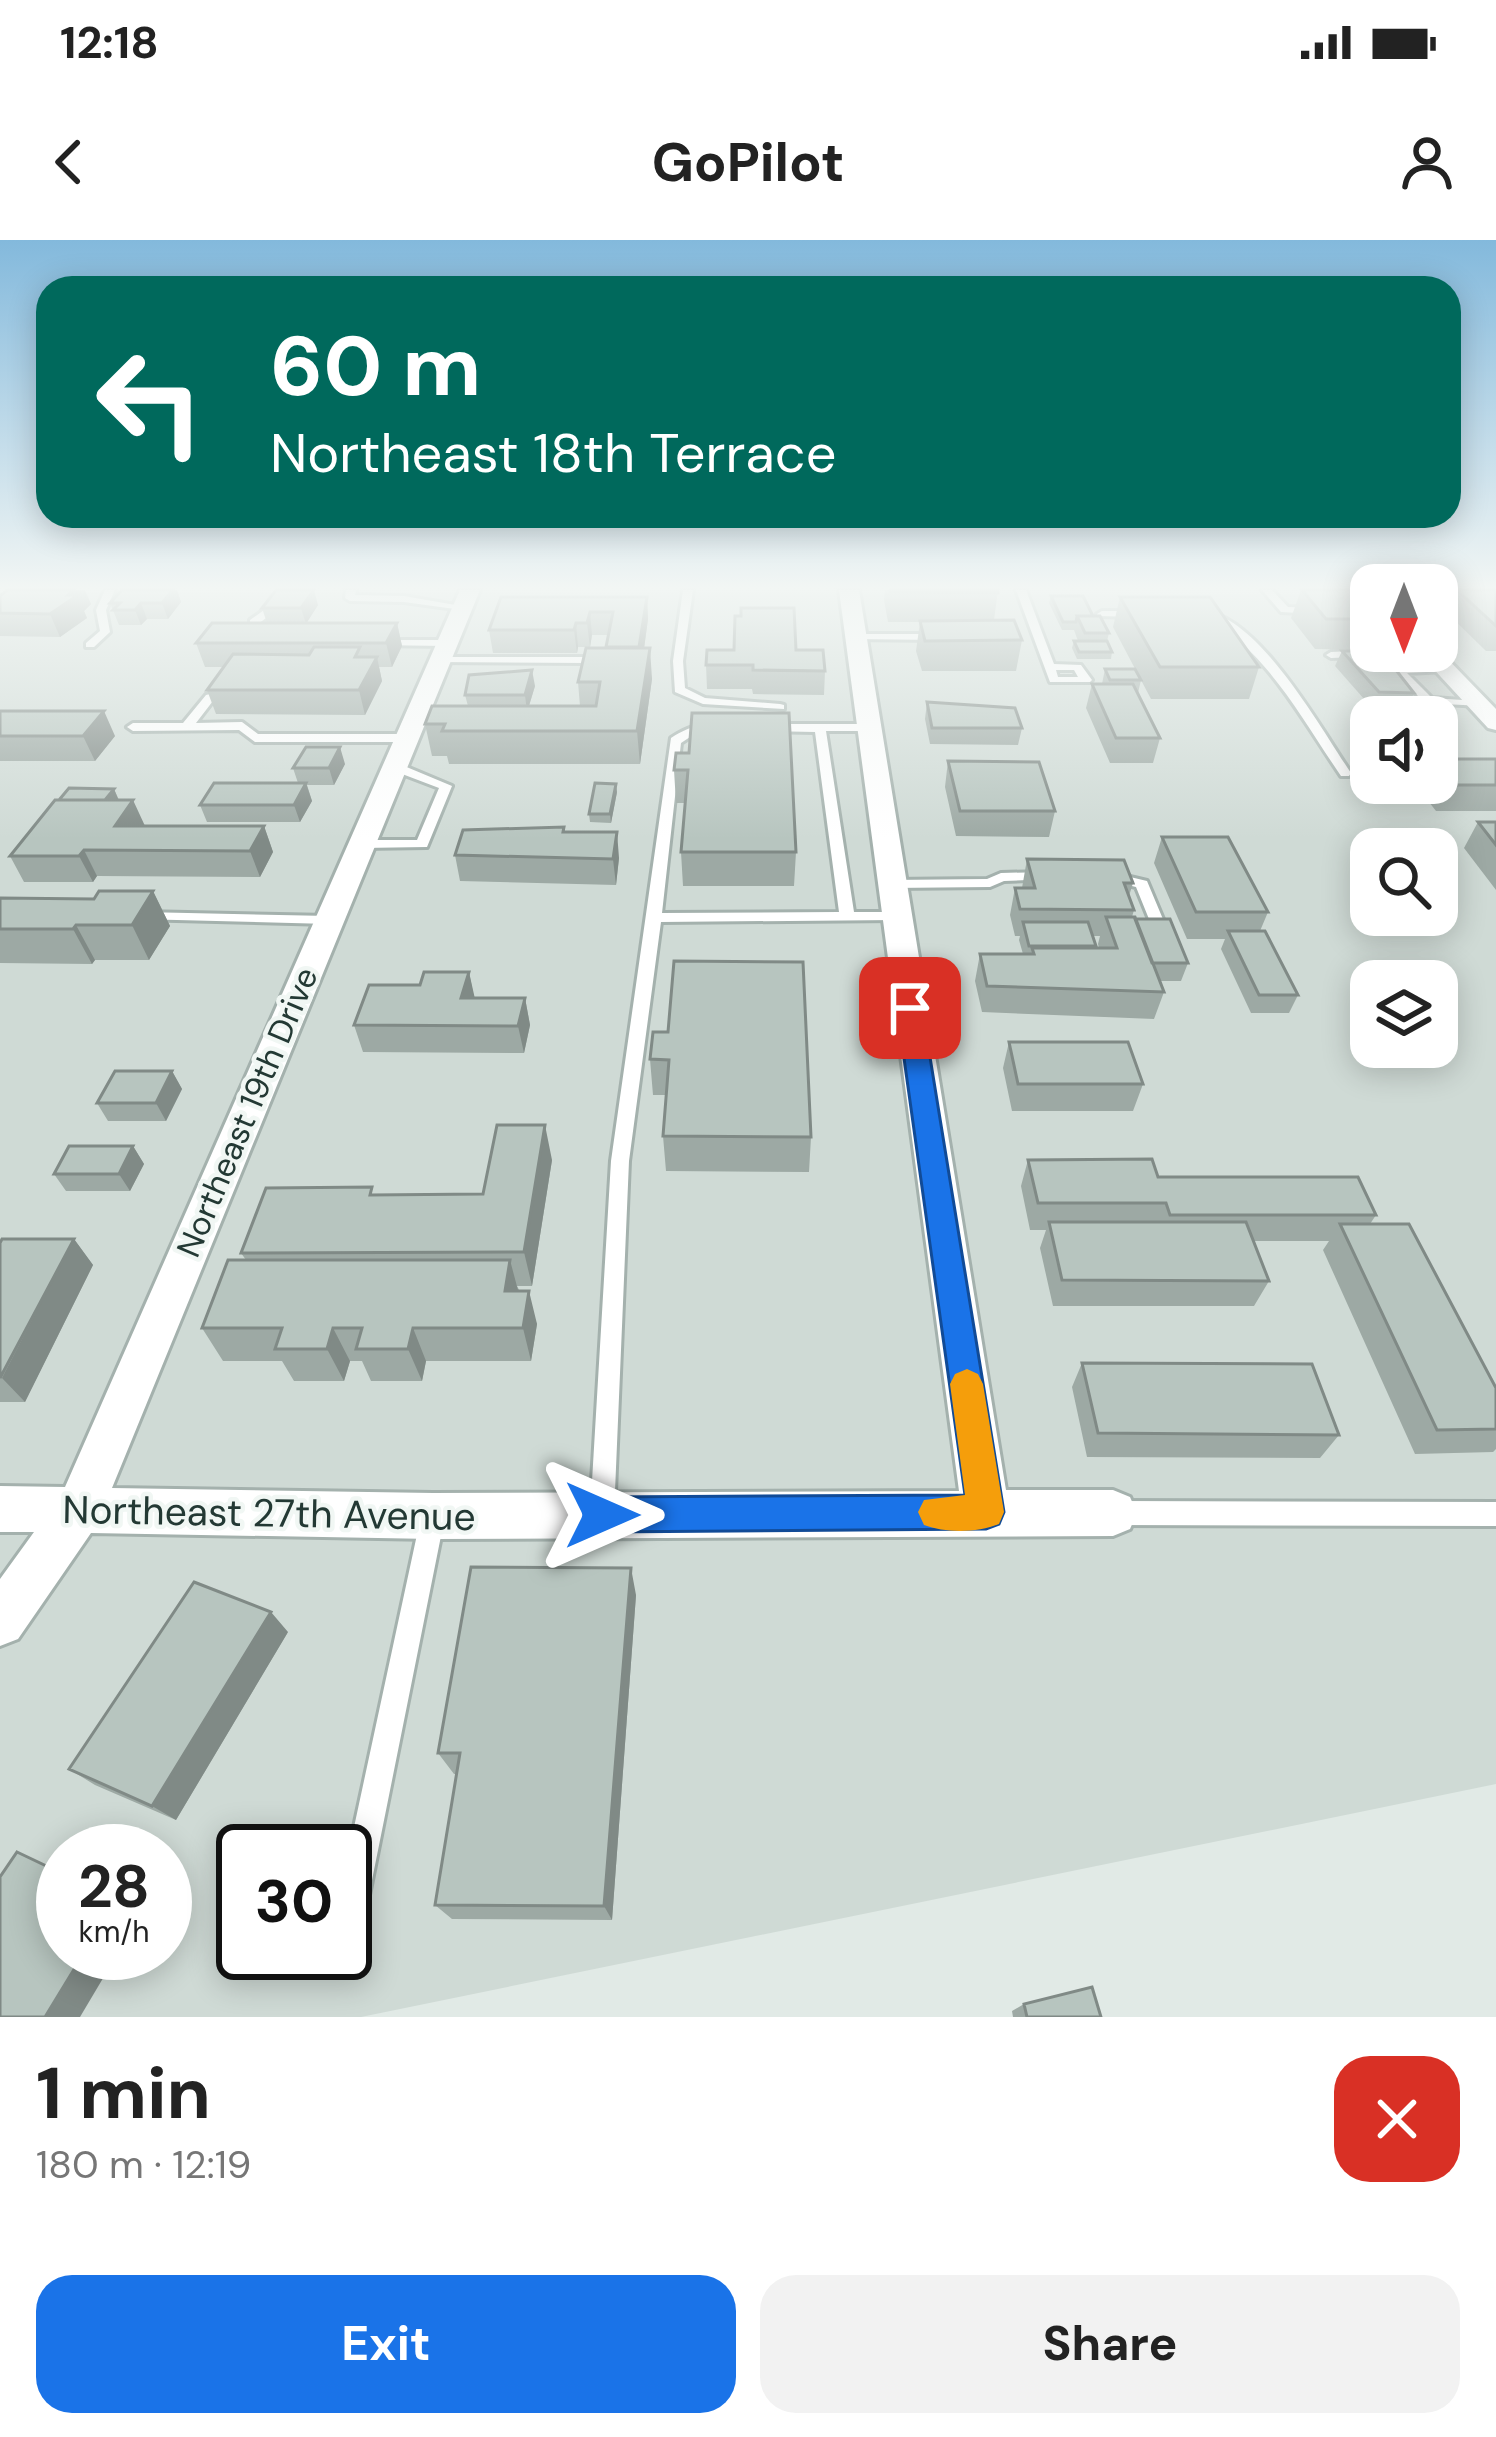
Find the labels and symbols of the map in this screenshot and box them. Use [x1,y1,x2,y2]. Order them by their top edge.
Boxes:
north arrow [1350,564,1458,672]
pin [859,957,961,1059]
street label: Northeast 19th Drive [167,961,327,1263]
position arrow [539,1452,665,1578]
street label: Northeast 27th Avenue [62,1484,476,1542]
speed limit sign: 30 [216,1824,372,1980]

